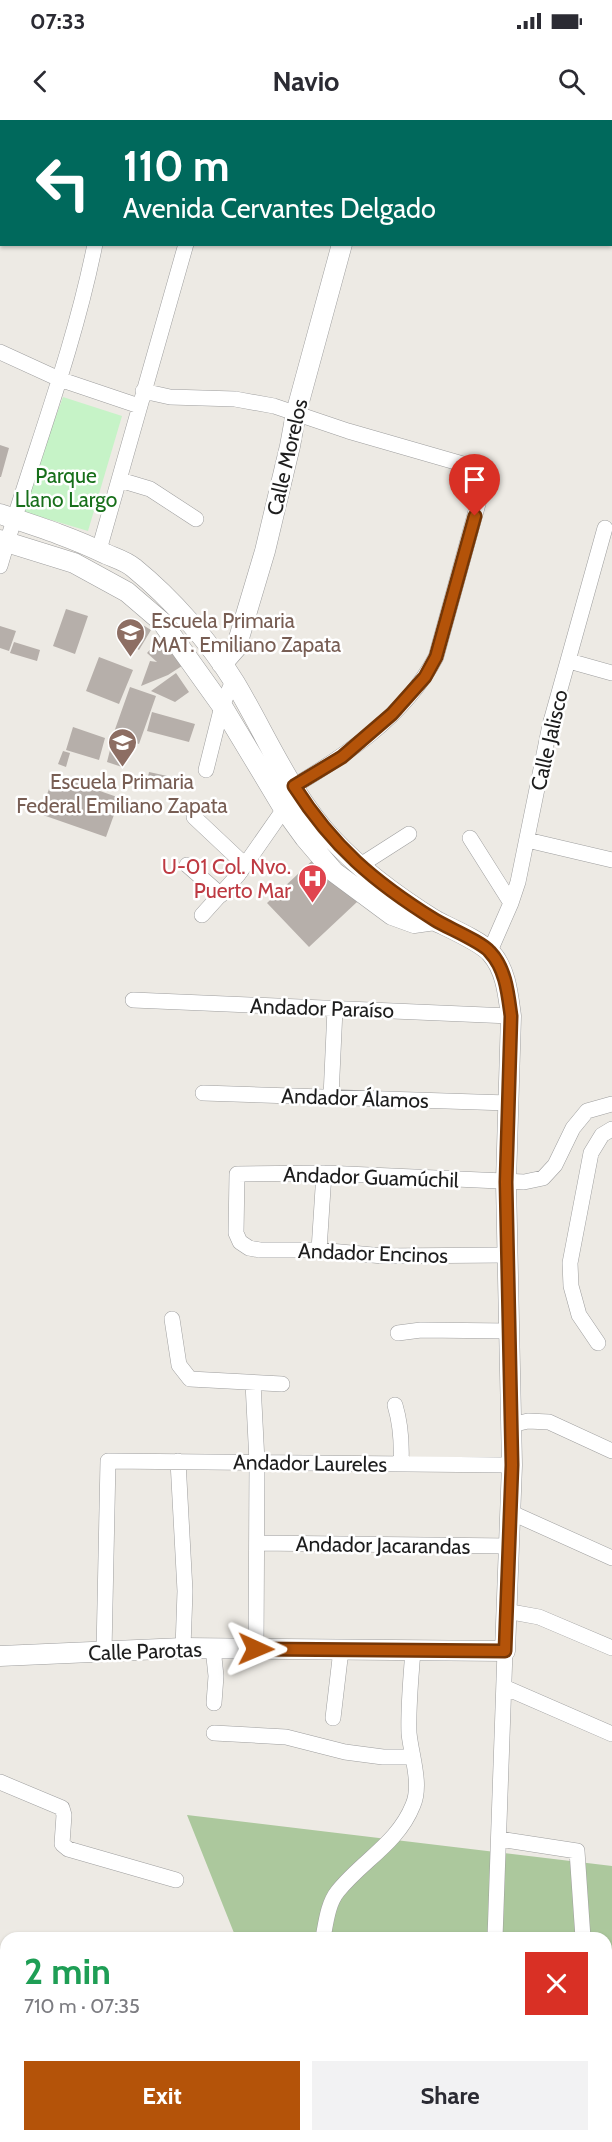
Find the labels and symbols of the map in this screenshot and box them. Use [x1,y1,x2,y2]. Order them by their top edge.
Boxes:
street label: Calle Morelos [261,396,313,518]
pin [449,454,500,516]
park label: Parque Llano Largo [15,463,117,512]
place label: Escuela Primaria MAT. Emiliano Zapata [151,608,341,657]
school or university icon: Escuela Primaria MAT. Emiliano Zapata [114,616,146,658]
street label: Calle Jalisco [525,687,573,793]
school or university icon: Escuela Primaria Federal Emiliano Zapata [106,726,138,768]
place label: Escuela Primaria Federal Emiliano Zapata [16,769,228,818]
place label: U-01 Col. Nvo. Puerto Mar [162,854,291,903]
hospital icon: U-01 Col. Nvo. Puerto Mar [296,862,328,904]
street label: Andador Paraíso [250,993,394,1023]
street label: Andador Álamos [281,1083,429,1113]
street label: Andador Guamúchil [283,1161,459,1193]
street label: Andador Encinos [298,1238,449,1268]
street label: Andador Laureles [233,1449,388,1477]
street label: Andador Jacarandas [296,1531,471,1559]
position arrow [224,1617,288,1681]
street label: Calle Parotas [88,1637,203,1665]

